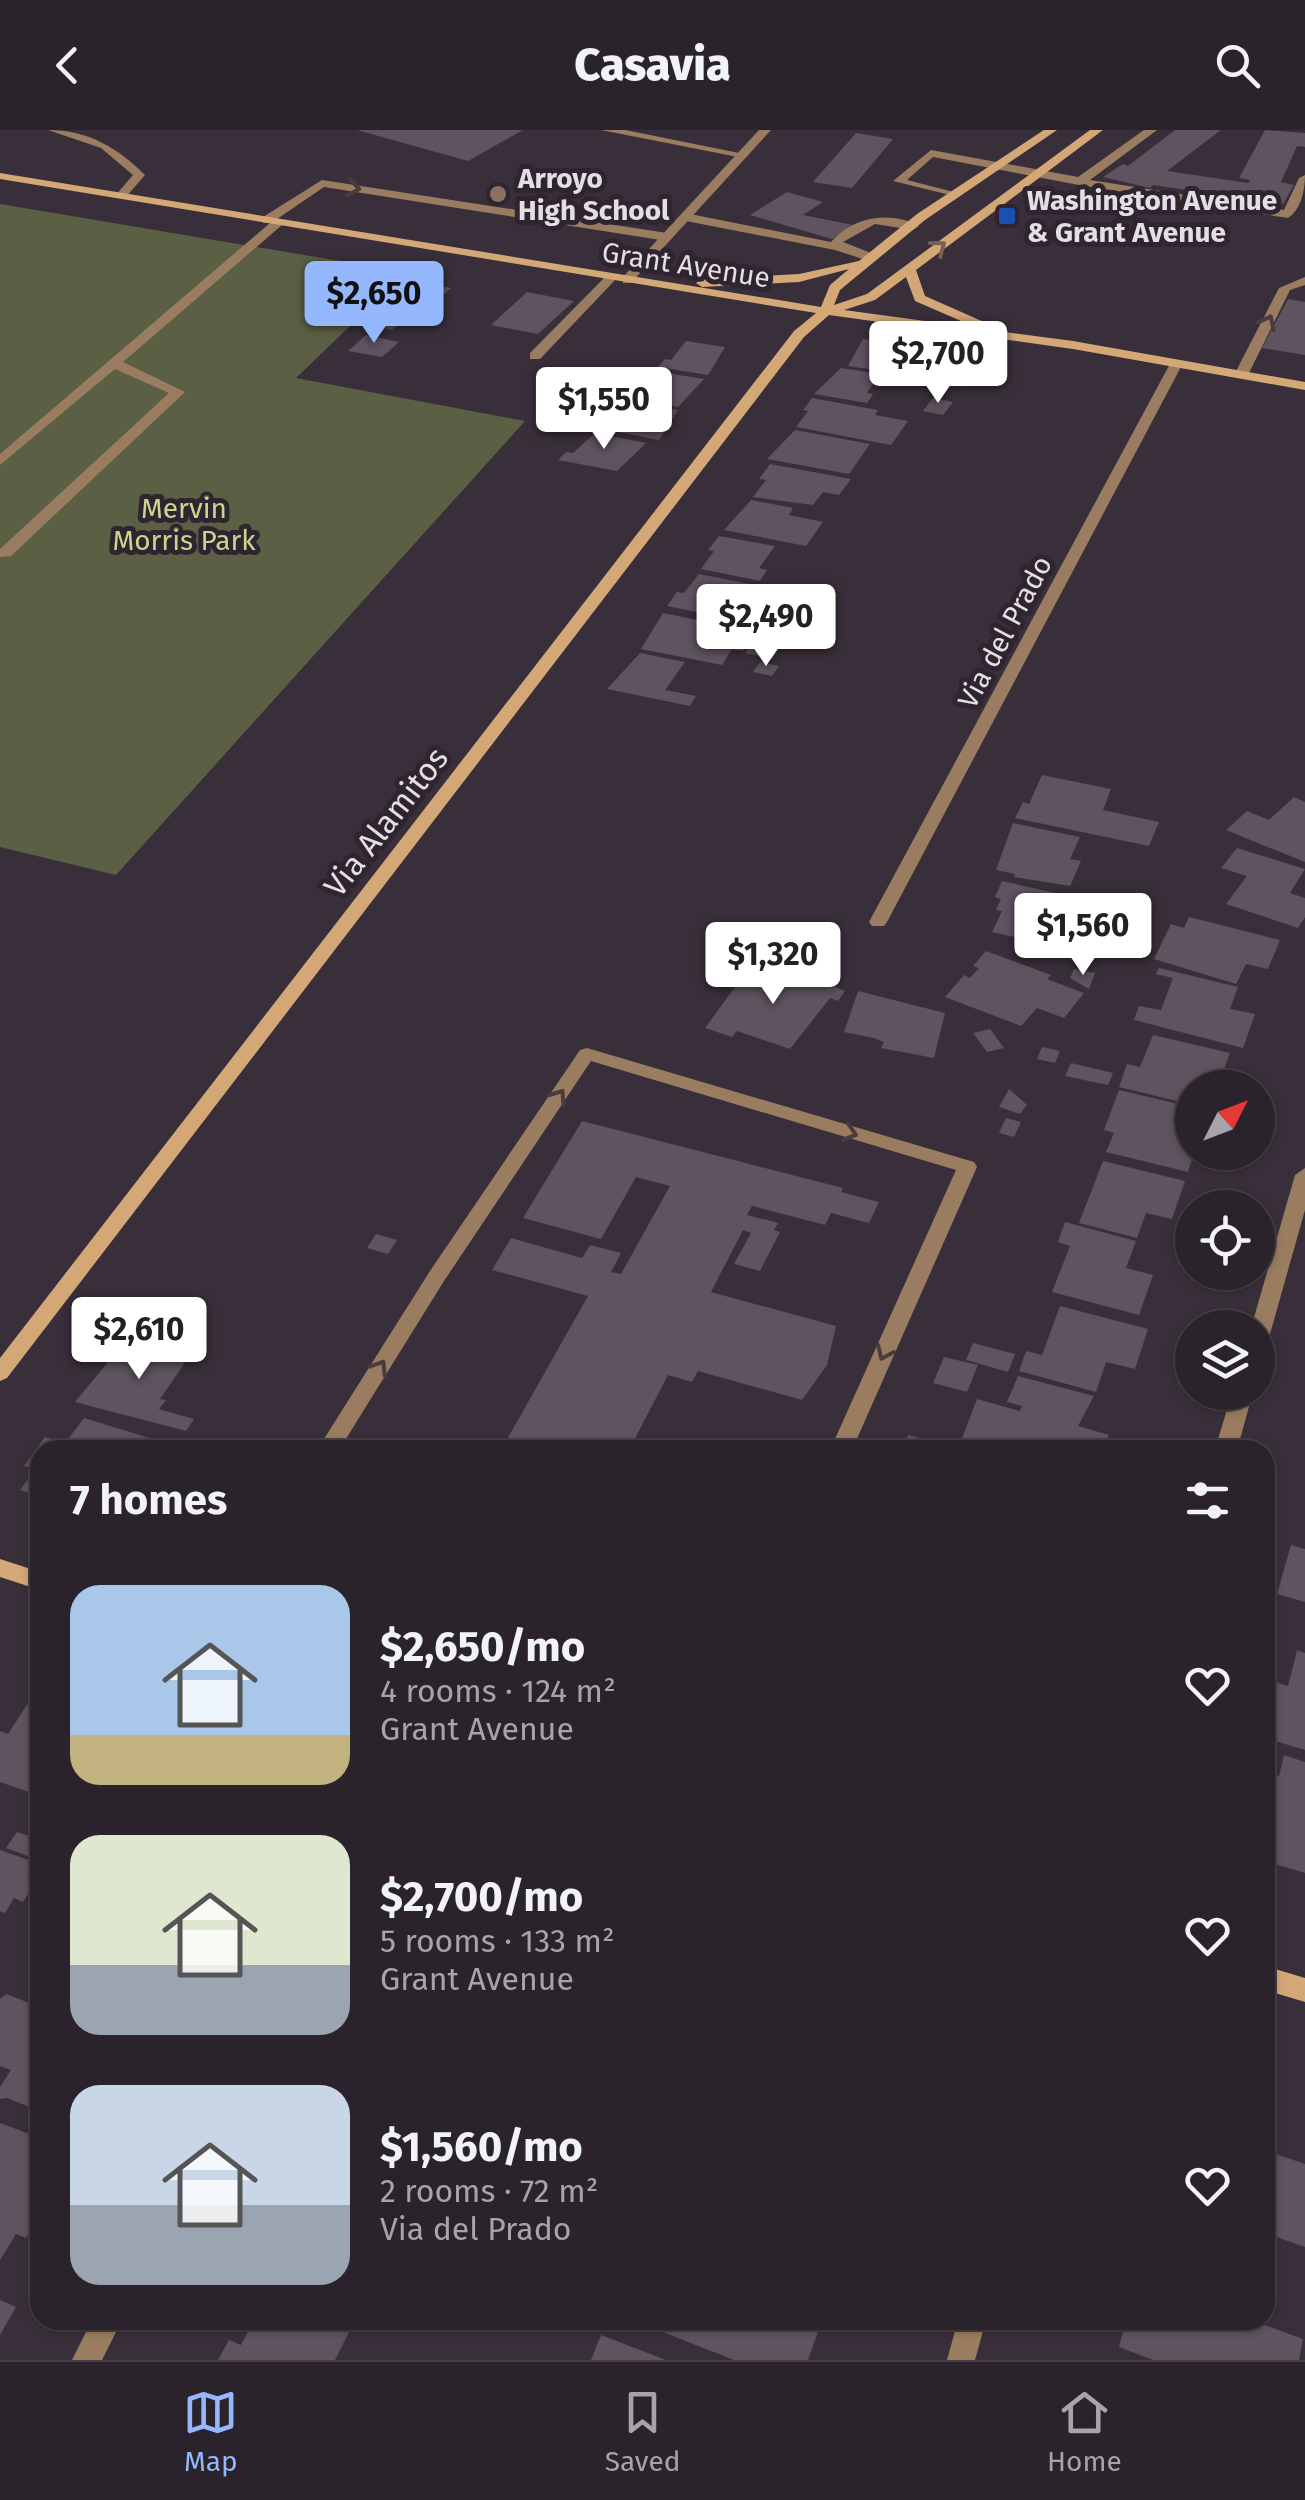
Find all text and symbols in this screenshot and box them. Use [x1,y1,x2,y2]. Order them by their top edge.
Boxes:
icon: back [40,38,95,93]
text: Casavia [574,38,731,92]
icon: search [1210,38,1265,93]
place label: Arroyo High School [517,162,670,227]
one-way arrow [344,177,361,198]
marker: Arroyo High School [487,183,509,205]
place label: Washington Avenue & Grant Avenue [1027,184,1277,249]
marker: Washington Avenue & Grant Avenue [996,205,1018,227]
street label: Grant Avenue [600,235,772,295]
one-way arrow [928,242,946,259]
pin: $2,650 [293,261,455,346]
text: $2,650 [327,274,421,312]
one-way arrow [1255,314,1275,332]
pin: $2,700 [857,321,1019,406]
text: $2,700 [891,334,985,372]
pin: $1,550 [523,367,685,452]
text: $1,550 [558,380,650,418]
park label: Mervin Morris Park [112,492,256,557]
street label: Via del Prado [951,550,1059,714]
pin: $2,490 [685,584,847,669]
text: $2,490 [719,597,813,635]
street label: Via Alamitos [316,740,456,904]
pin: $1,560 [1002,893,1164,978]
text: $1,560 [1036,906,1130,944]
pin: $1,320 [692,922,854,1007]
text: $1,320 [727,935,819,973]
north arrow [1175,1070,1275,1170]
map controls [1175,1070,1275,1410]
one-way arrow [547,1089,565,1108]
one-way arrow [841,1121,858,1142]
button: locate [1175,1190,1275,1290]
pin: $2,610 [58,1297,220,1382]
text: $2,610 [94,1310,184,1348]
button: layers [1175,1310,1275,1410]
one-way arrow [877,1343,897,1361]
one-way arrow [367,1360,386,1378]
icon: filters [1180,1473,1235,1528]
text: 7 homes [70,1475,227,1525]
text: $2,650/mo [380,1622,585,1672]
icon: home [150,1625,270,1745]
icon: heart [1180,1658,1235,1713]
text: 4 rooms · 124 m² [380,1672,616,1710]
text: Grant Avenue [380,1710,574,1748]
text: $2,700/mo [380,1872,583,1922]
icon: home [150,1875,270,1995]
icon: heart [1180,1908,1235,1963]
text: 5 rooms · 133 m² [380,1922,615,1960]
text: Grant Avenue [380,1960,574,1998]
text: $1,560/mo [380,2122,583,2172]
icon: home [150,2125,270,2245]
icon: heart [1180,2158,1235,2213]
text: 2 rooms · 72 m² [380,2172,598,2210]
text: Via del Prado [380,2210,572,2248]
tab: Map [183,2385,238,2478]
tab: Saved [605,2385,681,2478]
tab: Home [1047,2385,1122,2478]

